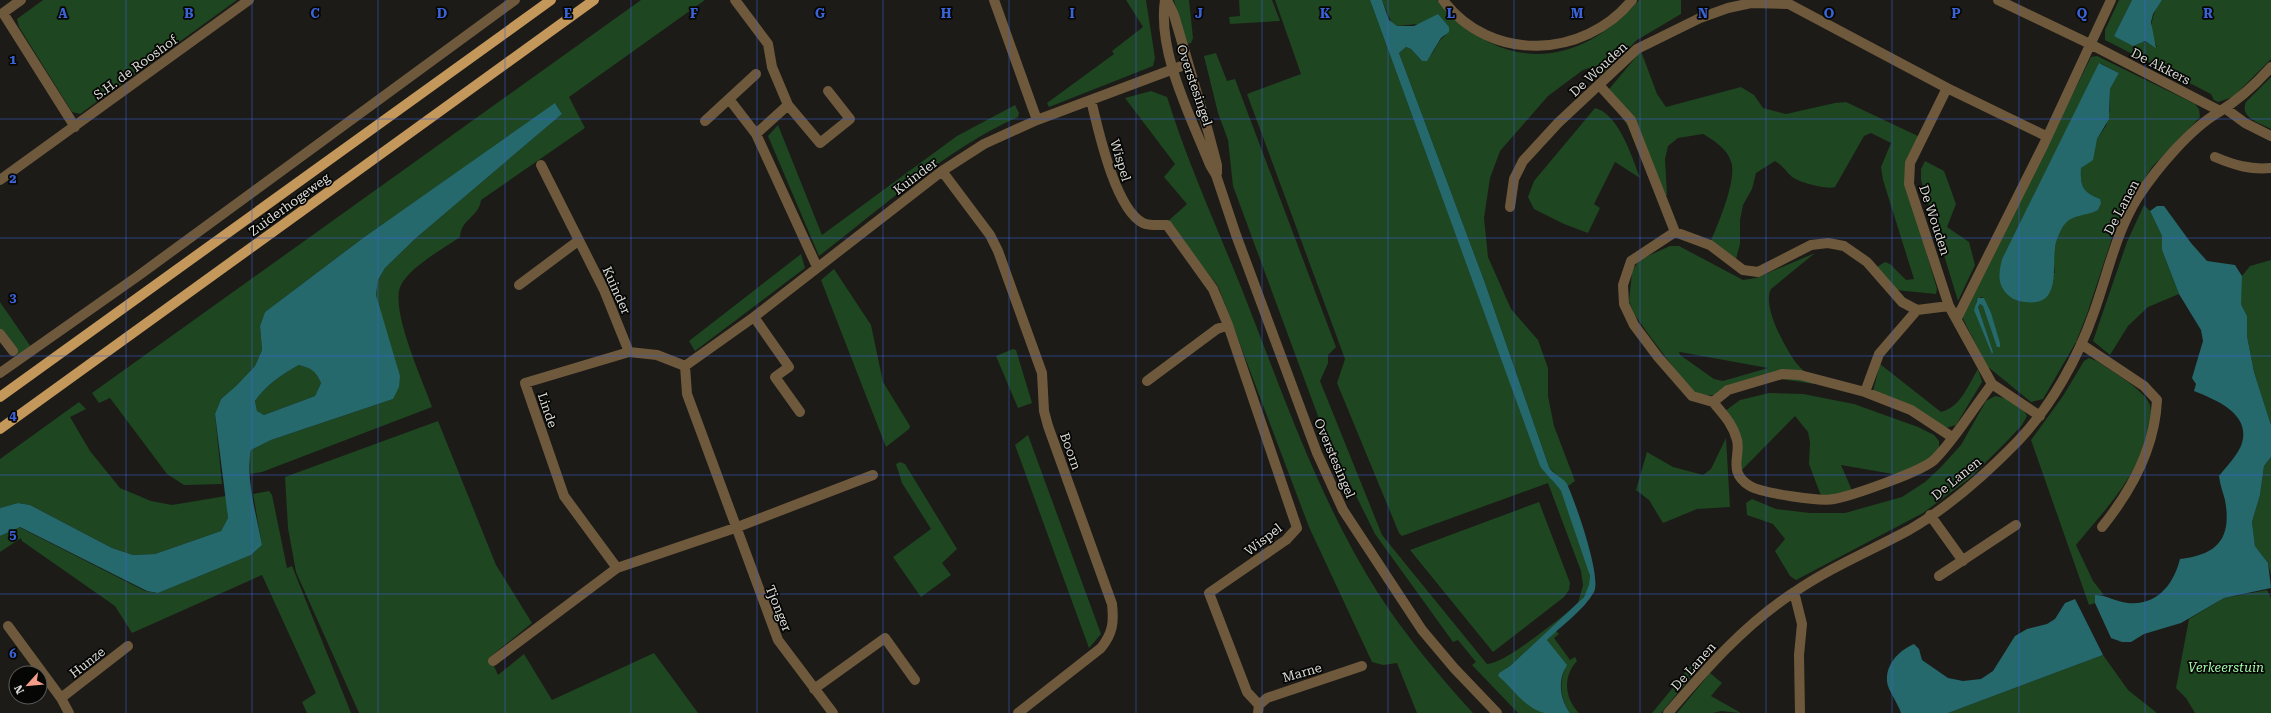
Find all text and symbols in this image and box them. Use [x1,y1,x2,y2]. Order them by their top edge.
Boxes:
text: A [58,6,68,21]
text: B [184,6,194,21]
text: C [310,6,320,21]
text: D [437,6,447,21]
text: E [564,6,572,21]
text: F [690,6,698,21]
text: G [815,6,825,21]
text: H [941,6,952,21]
text: I [1069,6,1075,21]
text: J [1195,6,1203,21]
text: K [1320,6,1331,21]
text: L [1447,6,1455,21]
text: M [1571,6,1584,21]
text: N [1698,6,1708,21]
text: O [1824,6,1835,21]
text: P [1952,6,1961,21]
text: Q [2077,6,2088,21]
text: R [2203,6,2213,21]
street label: S.H. de Rooshof [91,31,181,103]
street label: De Wouden [1566,39,1631,100]
street label: Overstesingel [1174,43,1215,128]
street label: De Akkers [2129,45,2193,88]
text: 1 [9,52,17,67]
street label: Wispel [1107,137,1134,183]
street label: Kuinder [891,155,941,198]
street label: Zuiderhogeweg [246,170,333,239]
text: 2 [9,171,17,186]
street label: De Lanen [2101,177,2142,237]
street label: De Wouden [1916,183,1953,258]
street label: Kuinder [599,264,634,317]
text: 3 [9,290,17,305]
street label: Linde [535,391,560,430]
text: 4 [9,408,17,423]
street label: Overstesingel [1311,416,1358,500]
street label: Boorn [1057,431,1084,472]
street label: De Lanen [1928,453,1985,503]
street label: Wispel [1242,520,1285,559]
text: 5 [9,527,17,542]
street label: Tjonger [763,583,795,634]
street label: De Lanen [1668,639,1719,694]
street label: Hunze [67,644,108,681]
text: 6 [9,646,17,661]
street label: Marne [1281,660,1324,685]
park label: Verkeerstuin [2188,660,2264,675]
north arrow [8,665,48,705]
text: N [12,682,27,696]

